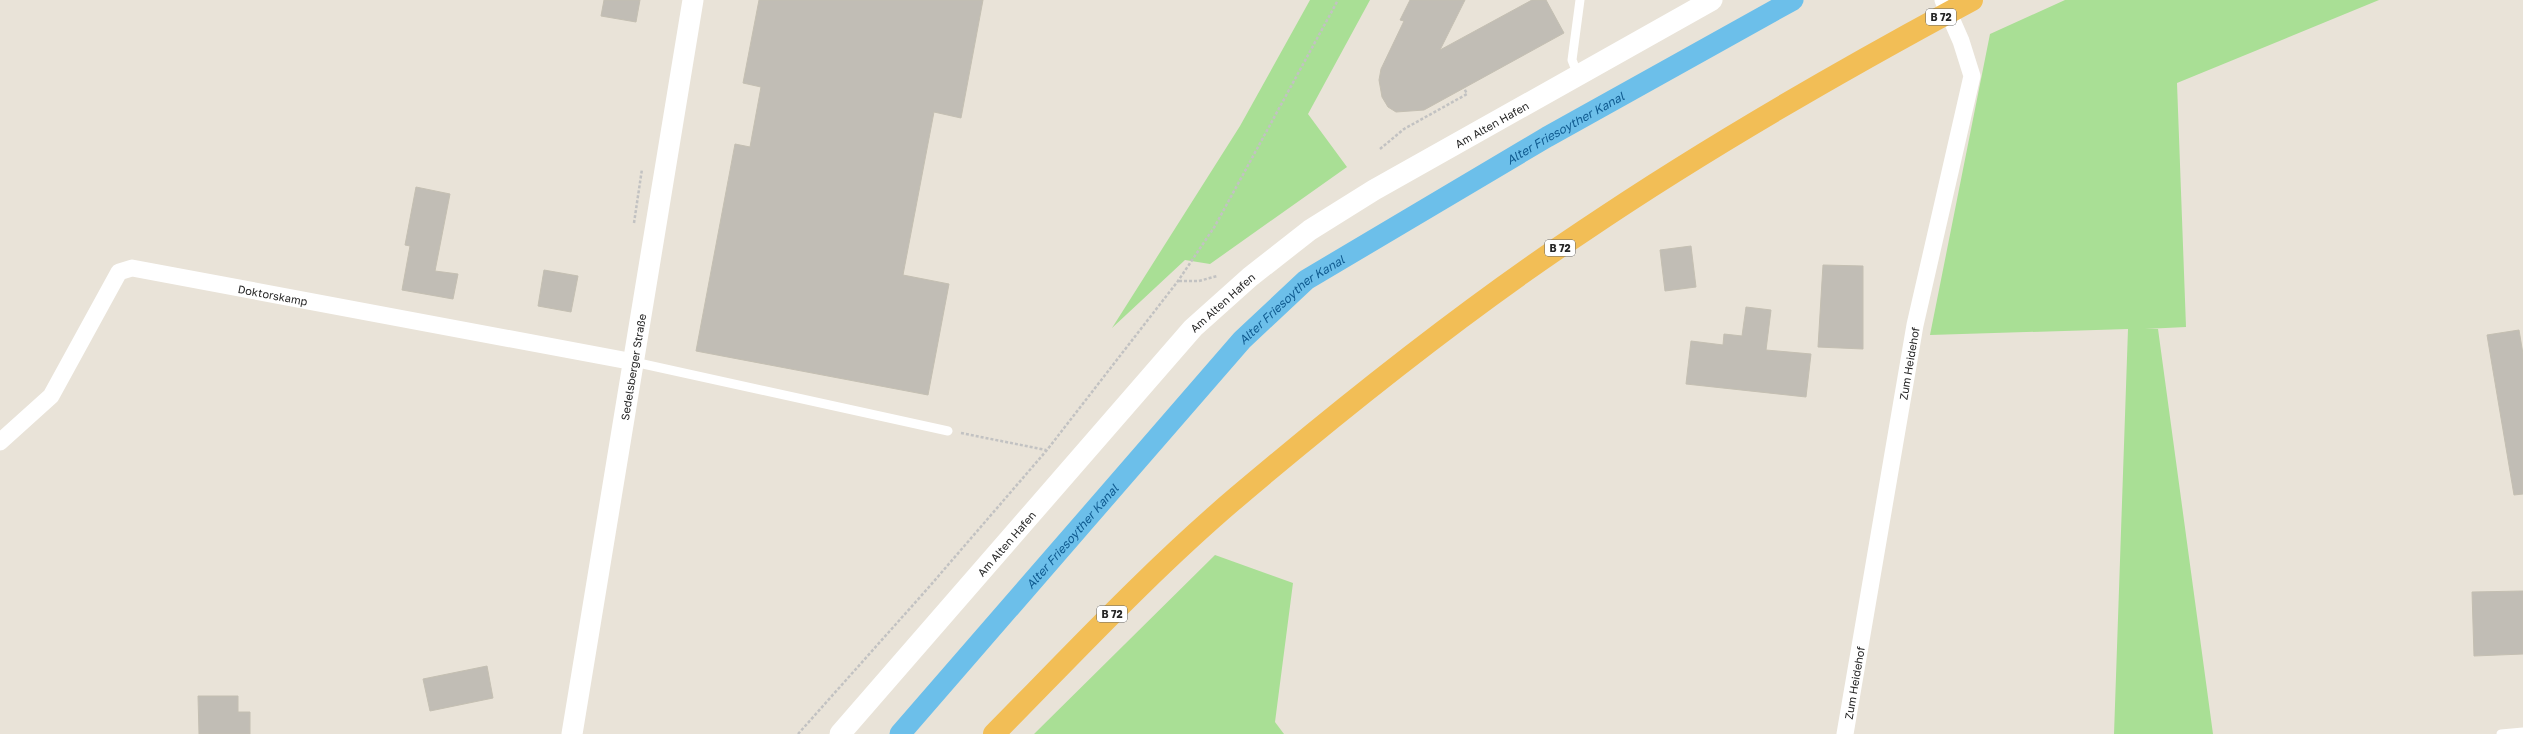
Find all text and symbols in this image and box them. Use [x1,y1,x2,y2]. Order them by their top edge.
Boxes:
road number: B 72 [1926,9,1956,25]
water label: Alter Friesoyther Kanal [1503,88,1628,167]
street label: Am Alten Hafen [1452,98,1531,150]
road number: B 72 [1545,240,1575,256]
water label: Alter Friesoyther Kanal [1235,251,1348,347]
street label: Am Alten Hafen [1187,270,1257,334]
street label: Doktorskamp [237,281,309,307]
street label: Sedelsberger Straße [617,313,648,421]
street label: Zum Heidehof [1896,326,1921,401]
water label: Alter Friesoyther Kanal [1022,480,1122,591]
street label: Am Alten Hafen [974,508,1038,578]
road number: B 72 [1097,606,1127,622]
street label: Zum Heidehof [1841,645,1866,720]

